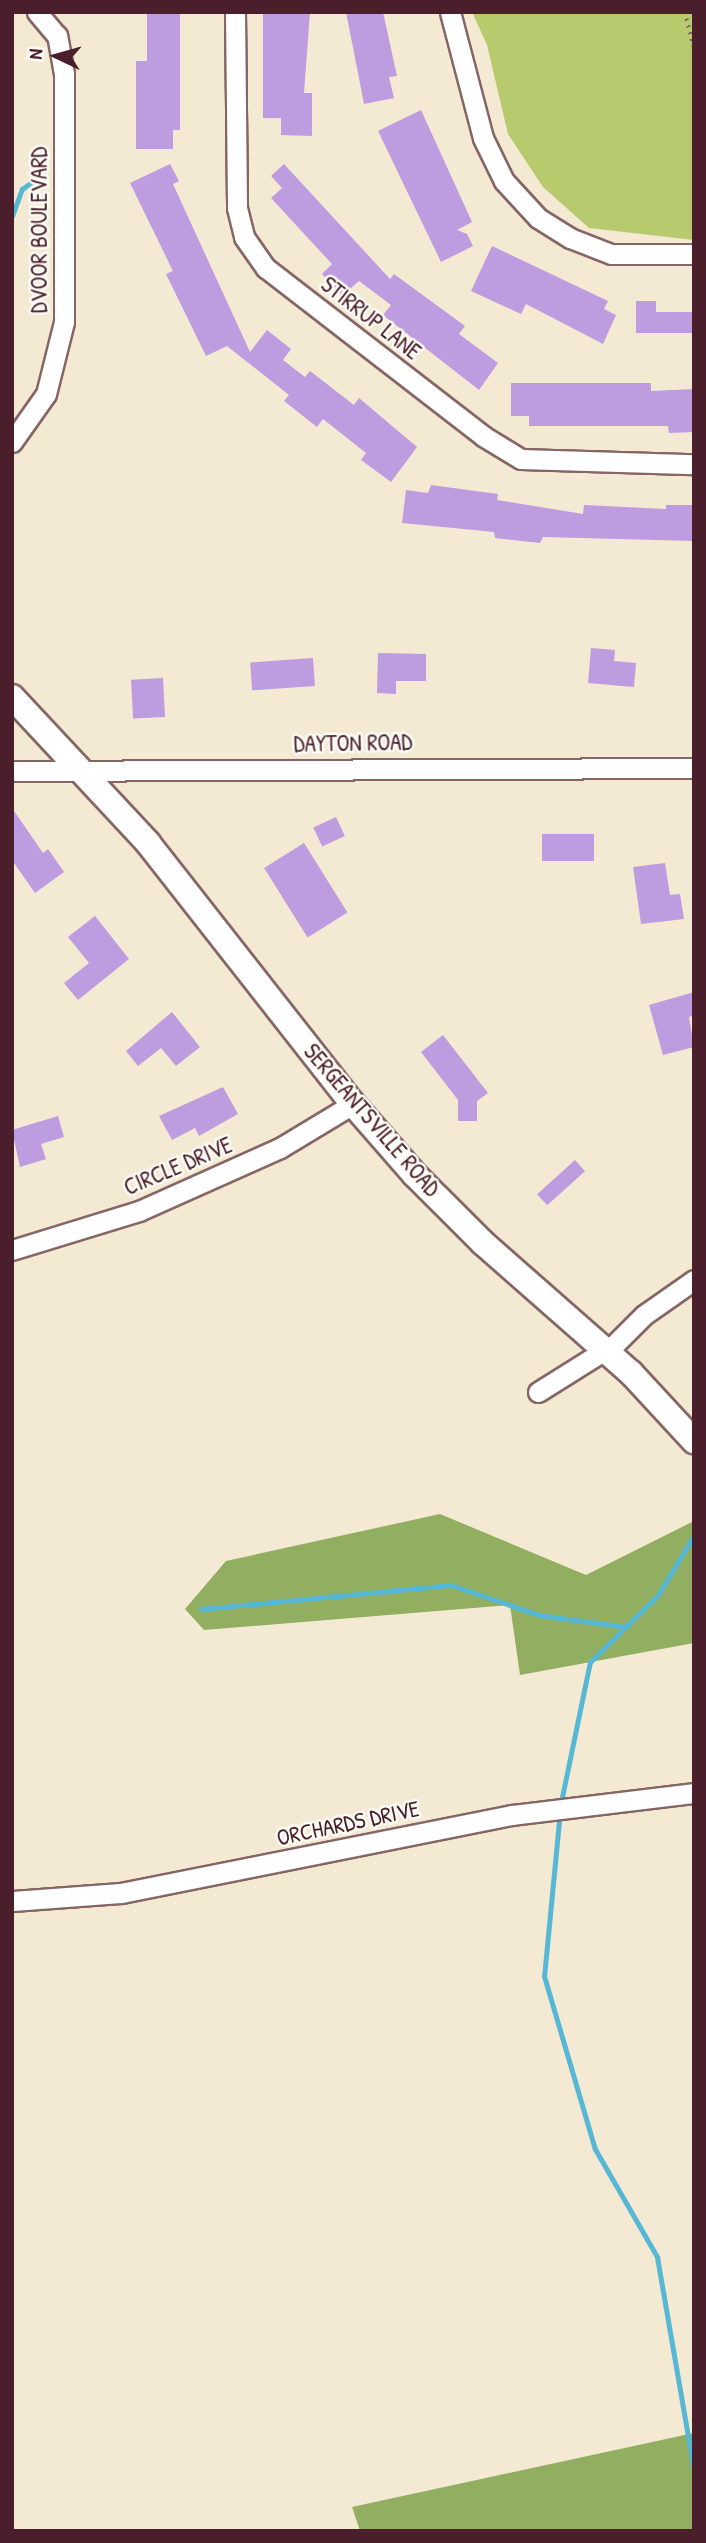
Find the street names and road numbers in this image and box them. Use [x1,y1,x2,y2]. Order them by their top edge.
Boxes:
street label: DVOOR BOULEVARD [25,147,53,313]
street label: STIRRUP LANE [316,271,426,365]
street label: DAYTON ROAD [293,728,413,758]
street label: SERGEANTSVILLE ROAD [298,1038,446,1202]
street label: CIRCLE DRIVE [120,1131,236,1201]
street label: ORCHARDS DRIVE [274,1794,422,1852]

